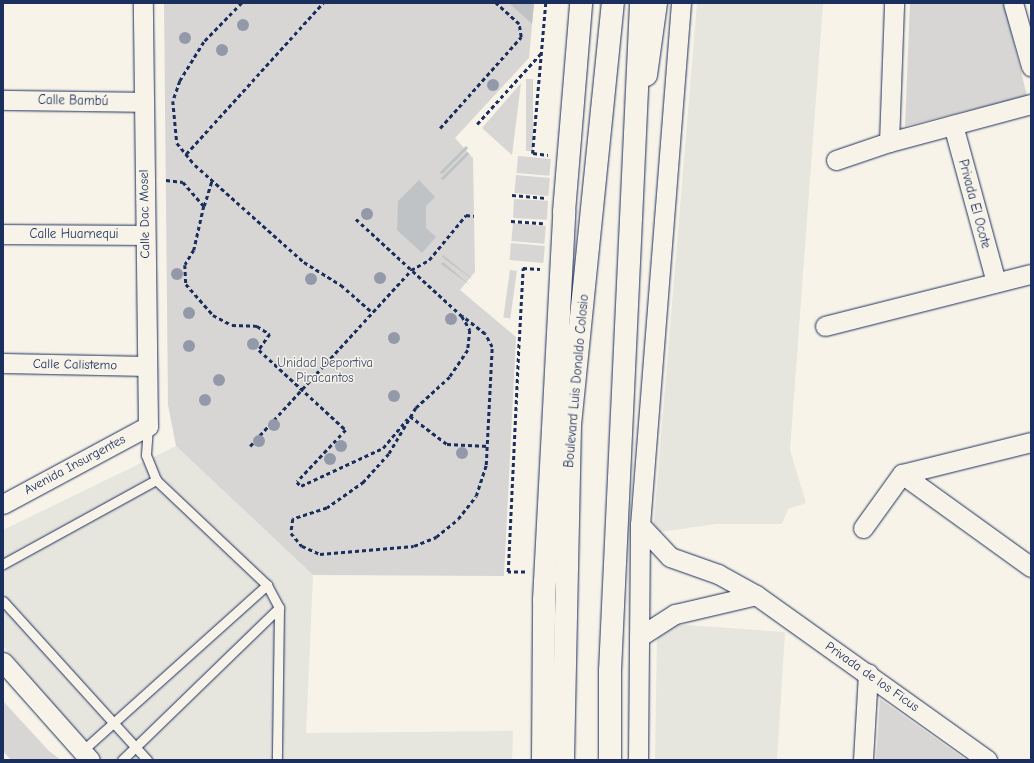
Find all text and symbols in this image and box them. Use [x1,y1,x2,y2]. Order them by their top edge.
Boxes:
street label: Calle Bambú [38,93,108,109]
street label: Privada El Ocote [955,158,993,250]
street label: Calle Dac Mosel [136,169,154,259]
street label: Calle Huarnequi [29,226,119,242]
street label: Boulevard Luis Donaldo Colosio [562,294,592,468]
street label: Calle Calistemo [33,356,117,374]
park label: Unidad Deportiva Piracantos [277,356,373,387]
street label: Avenida Insurgentes [22,432,128,498]
street label: Privada de los Ficus [822,639,922,715]

